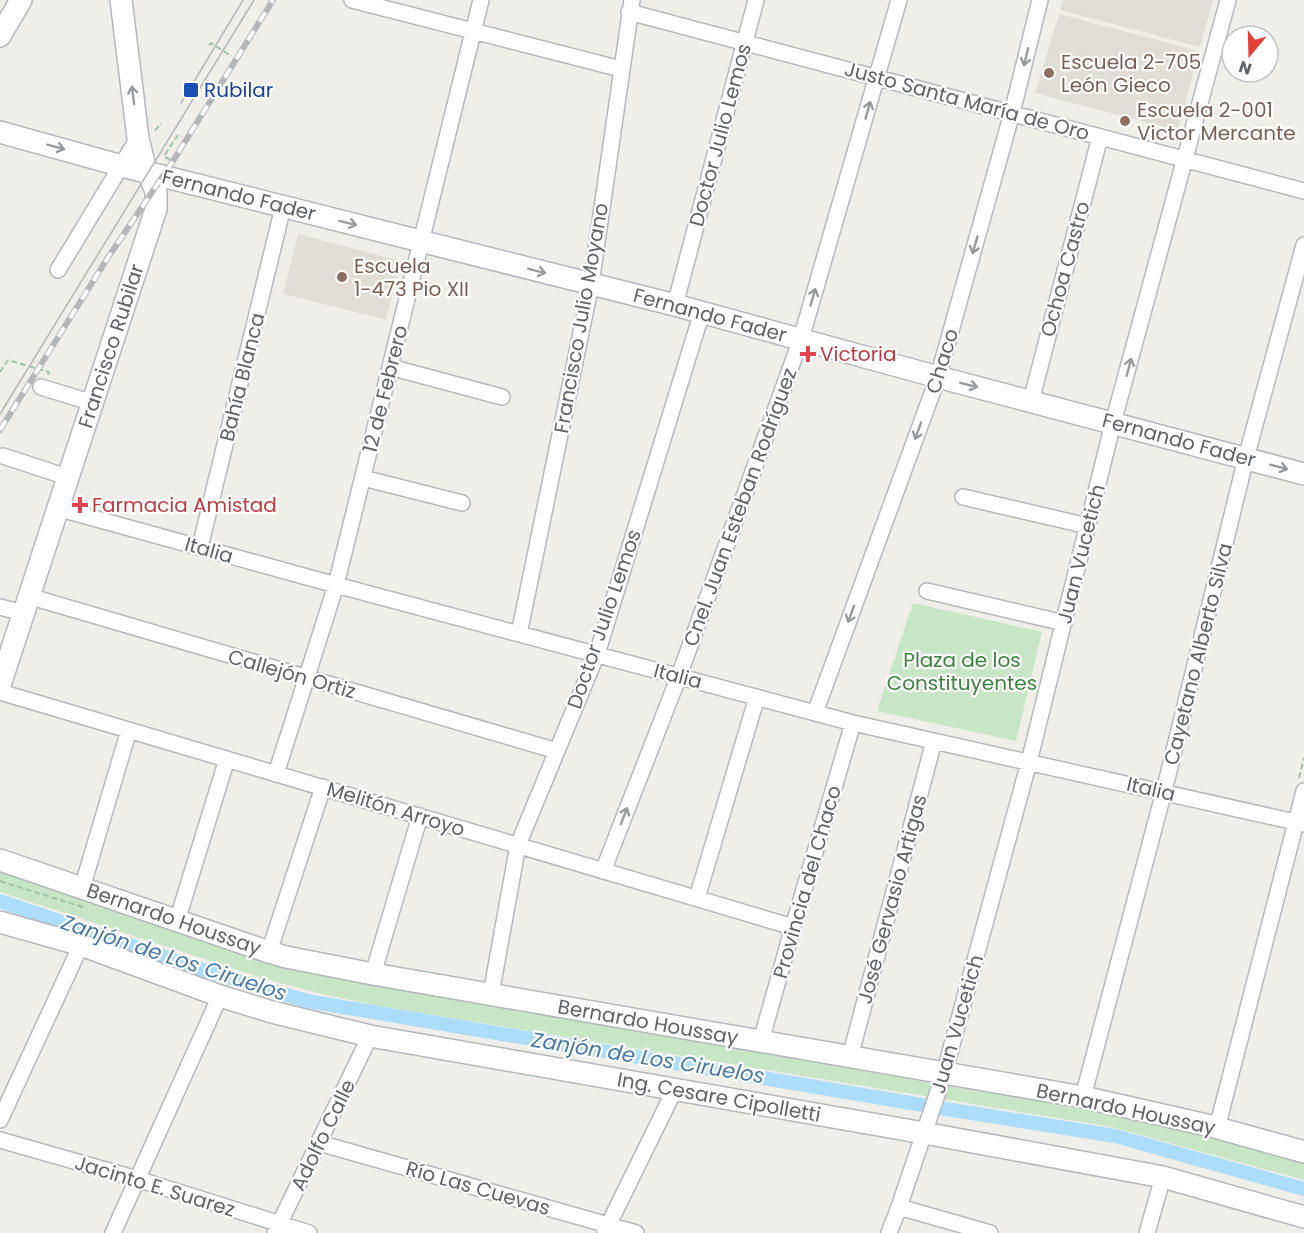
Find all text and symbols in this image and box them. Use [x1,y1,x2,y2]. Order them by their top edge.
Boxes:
north arrow [1220,24,1280,84]
street label: Doctor Julio Lemos [682,40,758,230]
one-way arrow [1020,47,1031,66]
place label: Escuela 2-705 León Gieco [1061,48,1201,99]
street label: Justo Santa María de Oro [841,55,1093,147]
text: N [1236,55,1255,81]
marker: Escuela 2-705 León Gieco [1042,66,1056,80]
place label: Rubilar [204,76,273,104]
marker: Rubilar [182,81,200,99]
one-way arrow [127,85,138,105]
place label: Escuela 2-001 Victor Mercante [1137,96,1296,147]
one-way arrow [863,101,874,120]
marker: Escuela 2-001 Victor Mercante [1118,114,1132,128]
one-way arrow [46,142,65,154]
street label: Fernando Fader [159,162,319,228]
street label: Ochoa Castro [1033,198,1097,340]
street label: Francisco Julio Moyano [547,201,615,435]
one-way arrow [338,218,357,229]
one-way arrow [969,235,980,254]
place label: Escuela 1-473 Pio XII [354,252,469,303]
street label: Francisco Rubilar [71,260,151,432]
one-way arrow [527,265,546,277]
marker: Escuela 1-473 Pio XII [335,270,349,284]
street label: Fernando Fader [630,281,790,349]
one-way arrow [808,288,819,307]
street label: Bahía Blanca [213,310,271,444]
street label: 12 de Febrero [356,322,414,456]
street label: Chaco [919,325,965,397]
place label: Victoria [820,340,897,368]
marker: Victoria [801,347,815,361]
one-way arrow [1123,358,1135,377]
street label: Cnel. Juan Esteban Rodríguez [676,364,804,650]
one-way arrow [959,380,978,391]
street label: Fernando Fader [1099,406,1259,474]
one-way arrow [912,422,923,440]
one-way arrow [1269,462,1288,473]
street label: Juan Vucetich [1050,481,1112,627]
place label: Farmacia Amistad [92,491,277,519]
marker: Farmacia Amistad [73,498,87,512]
street label: Doctor Julio Lemos [560,525,648,713]
street label: Italia [182,530,236,570]
street label: Cayetano Alberto Silva [1157,540,1239,768]
one-way arrow [845,605,856,623]
street label: Callejón Ortiz [225,642,359,706]
park label: Plaza de los Constituyentes [887,646,1037,697]
street label: Italia [651,656,705,696]
street label: Italia [1124,770,1178,808]
street label: Melitón Arroyo [324,775,468,843]
street label: Provincia del Chaco [766,782,848,982]
street label: José Gervasio Artigas [851,791,933,1007]
one-way arrow [620,807,631,826]
street label: Bernardo Houssay [83,876,265,962]
water label: Zanjón de Los Ciruelos [57,907,291,1008]
street label: Juan Vucetich [924,951,990,1097]
street label: Bernardo Houssay [556,992,740,1052]
water label: Zanjón de Los Ciruelos [528,1025,767,1090]
street label: Ing. Cesare Cipolletti [615,1065,823,1129]
street label: Adolfo Calle [284,1075,362,1195]
street label: Bernardo Houssay [1034,1076,1218,1142]
street label: Jacinto E. Suarez [71,1148,239,1224]
street label: Río Las Cuevas [403,1154,553,1222]

